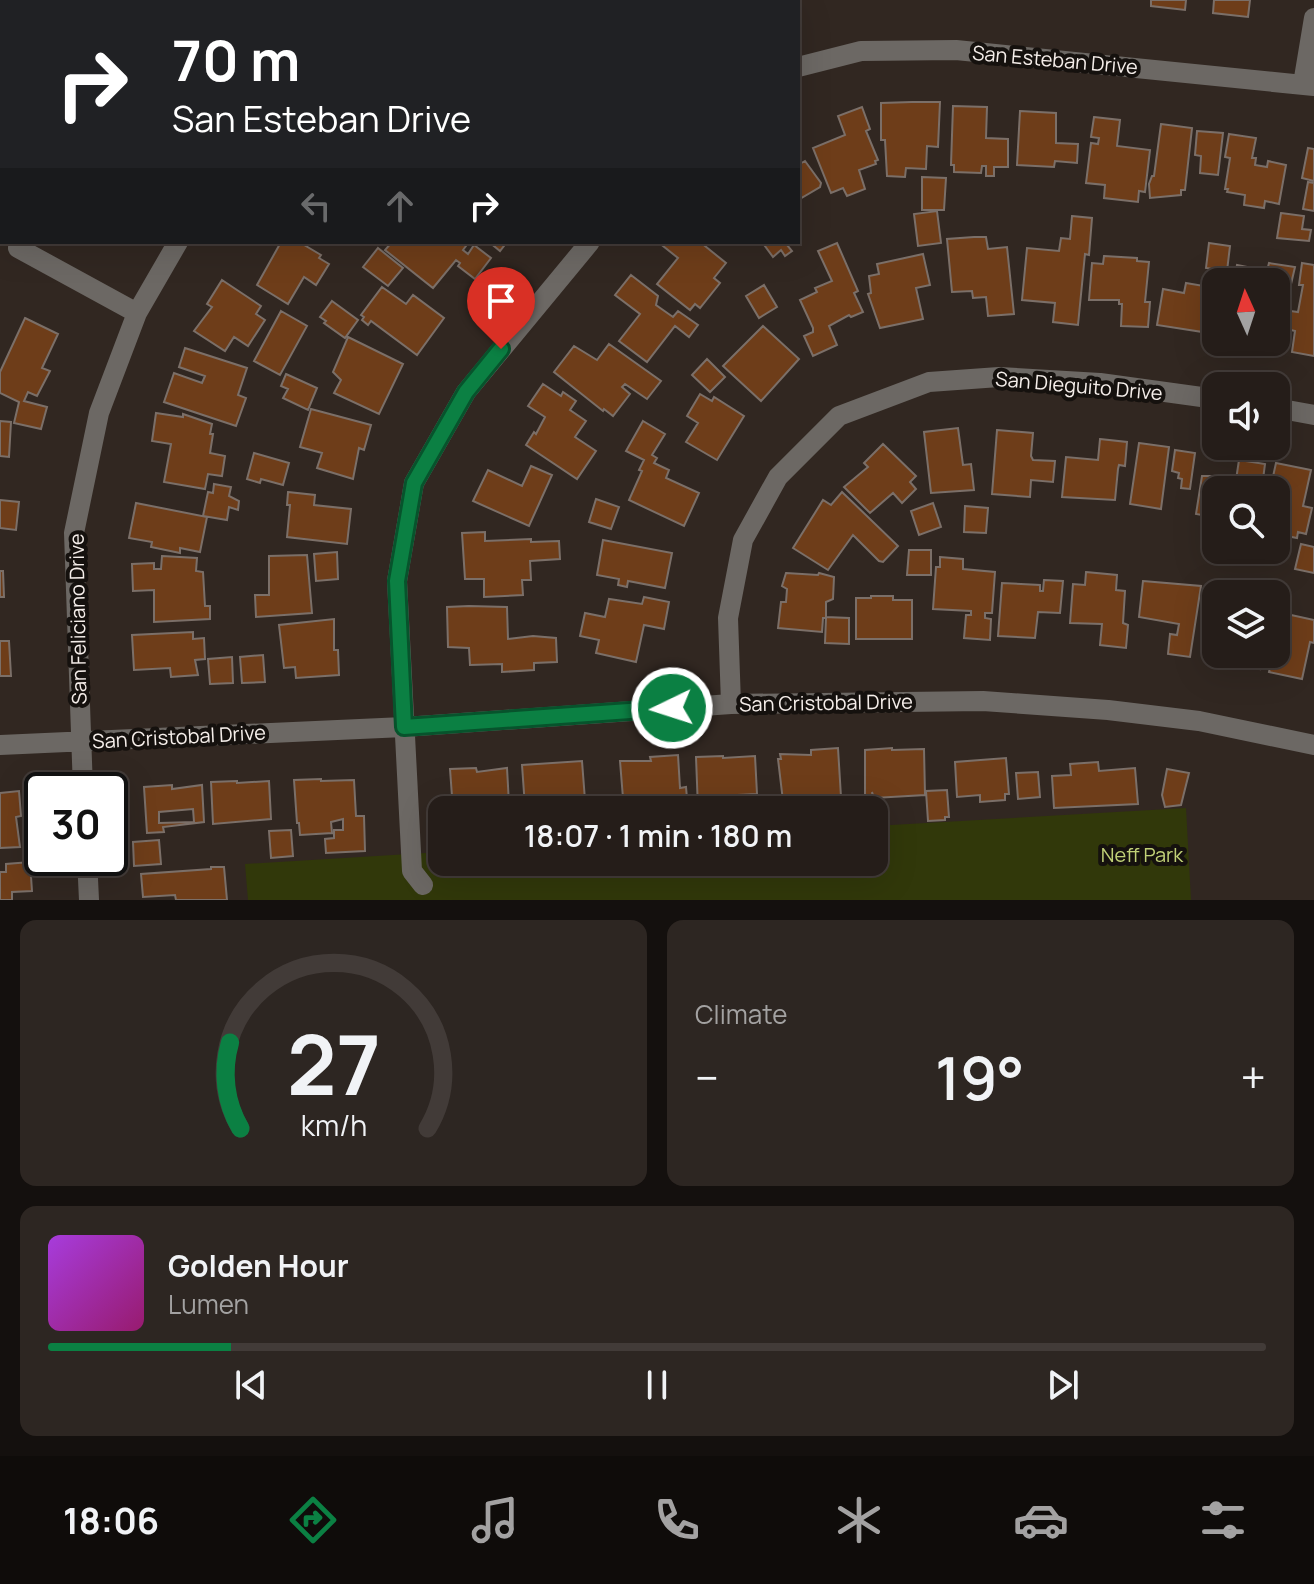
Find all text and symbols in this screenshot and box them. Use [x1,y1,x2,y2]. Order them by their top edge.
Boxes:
text: 70 m [172,21,300,98]
icon: right [40,32,144,136]
street label: San Esteban Drive [971,39,1139,80]
text: San Esteban Drive [172,94,471,143]
icon: left [294,184,338,228]
icon: ahead [378,184,422,228]
icon: right [462,184,506,228]
pin [467,267,535,349]
north arrow [1202,268,1290,356]
map controls [1202,268,1290,668]
icon: arrive [479,279,523,323]
street label: San Dieguito Drive [994,365,1164,406]
button: sound [1202,372,1290,460]
button: search [1202,476,1290,564]
street label: San Feliciano Drive [63,533,92,705]
button: layers [1202,580,1290,668]
position arrow [630,666,714,750]
street label: San Cristobal Drive [739,687,913,718]
street label: San Cristobal Drive [91,718,266,755]
speed limit sign: 30 [24,772,128,876]
text: 18:07 · 1 min · 180 m [524,815,792,856]
park label: Neff Park [1101,841,1184,868]
text: Climate [695,996,787,1032]
text: 27 [287,1006,380,1120]
text: 19° [935,1036,1025,1118]
text: − [695,1047,719,1107]
text: + [1241,1047,1266,1107]
text: km/h [300,1106,367,1145]
text: Golden Hour [168,1245,349,1286]
text: Lumen [168,1286,249,1322]
icon: previous [229,1363,273,1407]
icon: pause [635,1363,679,1407]
icon: next [1041,1363,1085,1407]
icon: directions [285,1492,341,1548]
icon: music [467,1492,523,1548]
icon: phone [649,1492,705,1548]
icon: climate [831,1492,887,1548]
icon: car [1013,1492,1069,1548]
icon: filters [1195,1492,1251,1548]
text: 18:06 [63,1496,159,1545]

